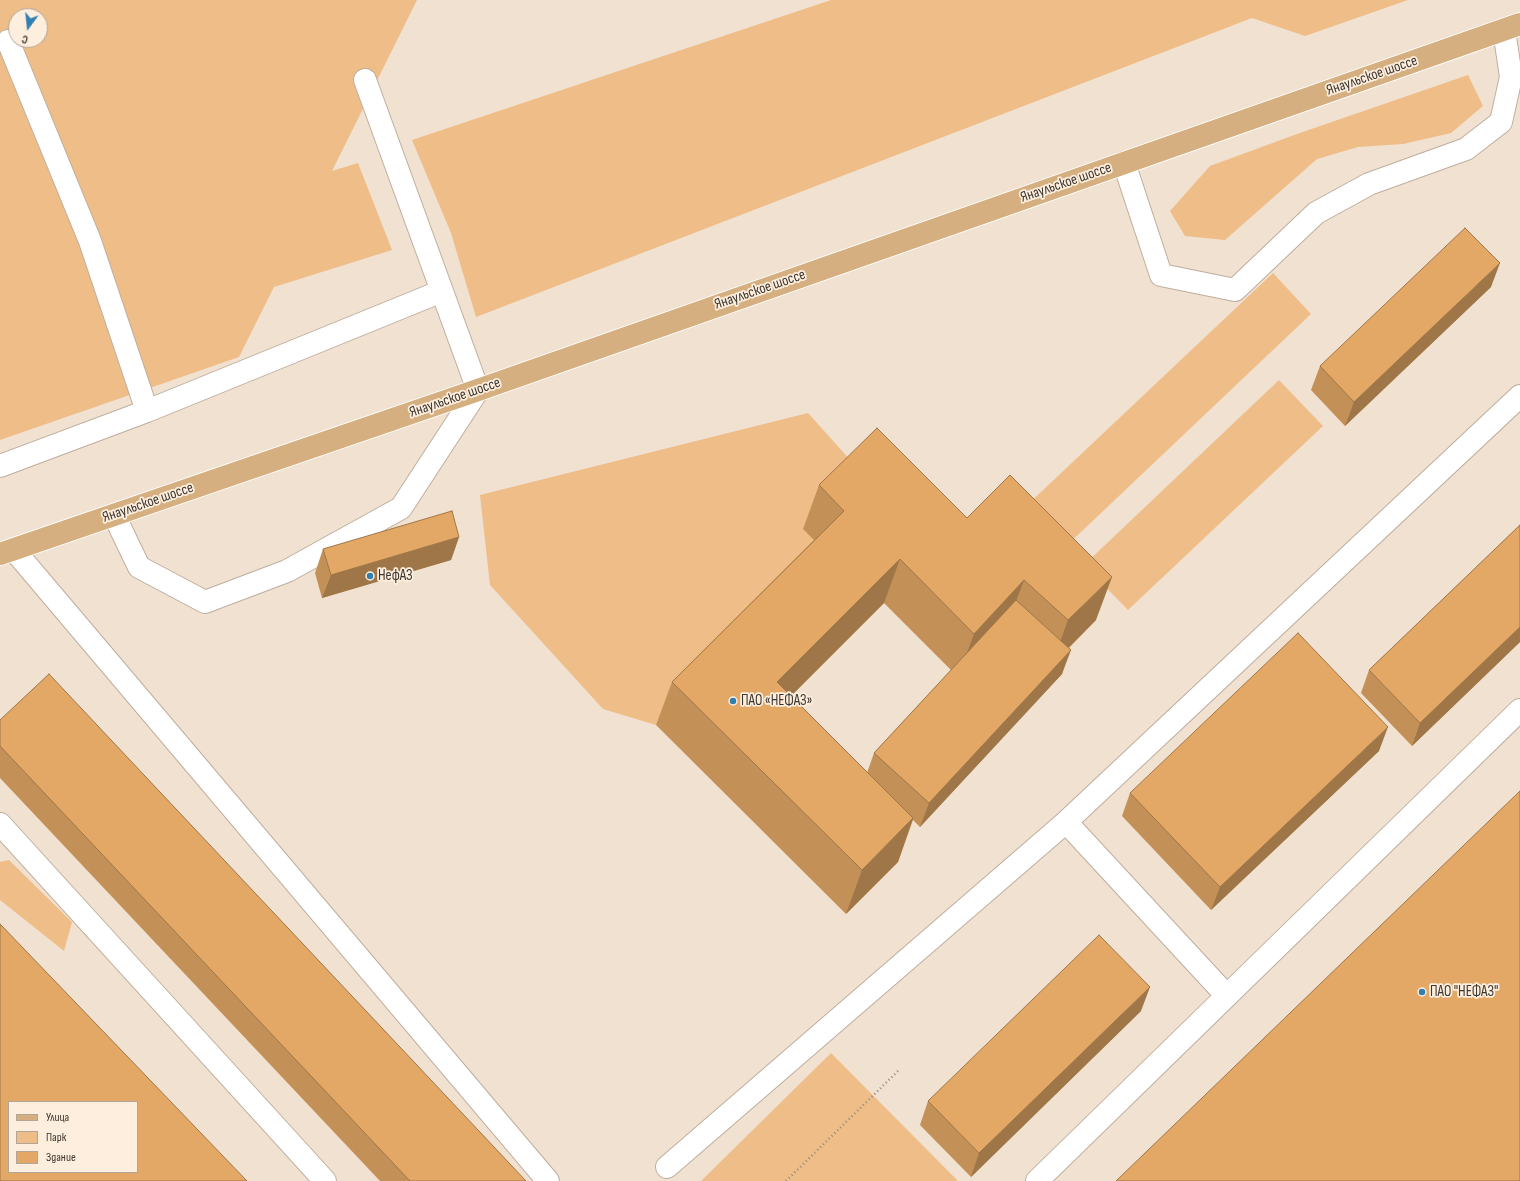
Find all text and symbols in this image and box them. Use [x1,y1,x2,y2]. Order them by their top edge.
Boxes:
north arrow [8,8,48,48]
text: С [21,32,29,46]
street label: Янаульское шоссе [1324,52,1420,100]
street label: Янаульское шоссе [1018,159,1114,207]
street label: Янаульское шоссе [712,266,808,314]
street label: Янаульское шоссе [407,374,503,422]
street label: Янаульское шоссе [100,479,196,527]
place label: НефАЗ [378,567,413,585]
marker: НефАЗ [365,571,375,581]
place label: ПАО «НЕФАЗ» [741,692,813,710]
marker: ПАО «НЕФАЗ» [728,696,738,706]
place label: ПАО "НЕФАЗ" [1430,983,1498,1001]
marker: ПАО "НЕФАЗ" [1417,987,1427,997]
legend [8,1101,138,1173]
text: Улица [46,1110,69,1125]
text: Парк [46,1130,66,1145]
text: Здание [46,1150,76,1165]

